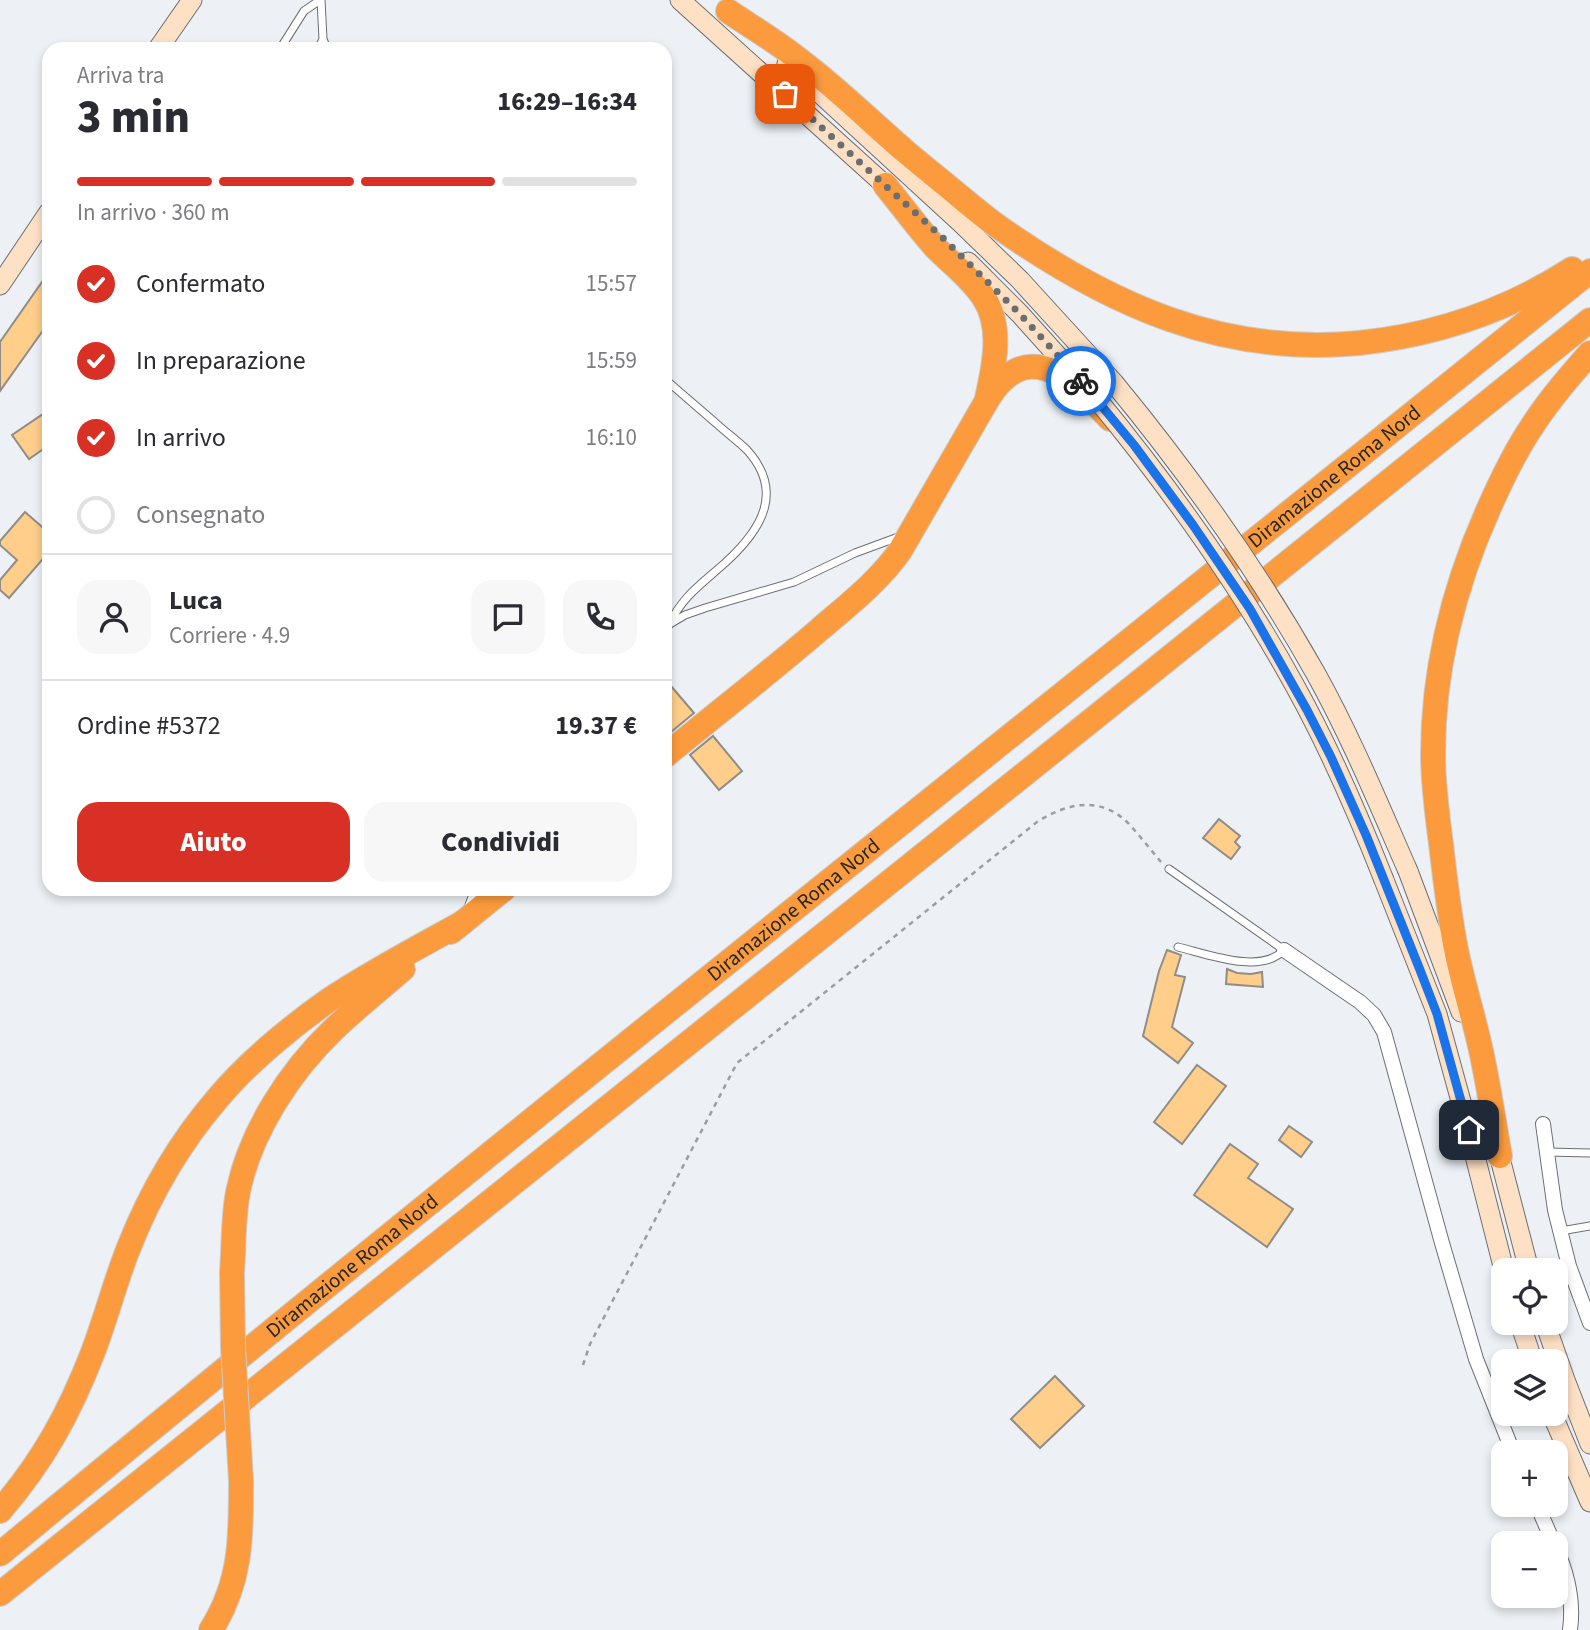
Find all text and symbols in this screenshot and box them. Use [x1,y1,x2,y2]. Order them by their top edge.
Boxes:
text: Arriva tra [77,59,164,92]
pin [755,64,815,124]
icon: bag [766,75,804,113]
text: 16:29–16:34 [497,83,637,120]
text: 3 min [77,85,190,150]
text: In arrivo · 360 m [77,196,229,229]
icon: check [77,265,115,303]
text: Confermato [136,265,265,302]
text: 15:57 [586,267,637,300]
icon: check [77,342,115,380]
text: In preparazione [136,342,306,379]
text: 15:59 [586,344,637,377]
courier [1046,346,1116,416]
icon: bike [1062,362,1100,400]
street label: Diramazione Roma Nord [1241,398,1427,555]
icon: check [77,419,115,457]
text: In arrivo [136,419,226,456]
text: 16:10 [586,421,637,454]
text: Consegnato [136,496,265,533]
button: person [77,580,151,654]
button: chat [471,580,545,654]
button: phone [563,580,637,654]
text: Luca [169,582,223,619]
text: Corriere · 4.9 [169,619,290,652]
text: Ordine #5372 [77,707,221,744]
text: 19.37 € [555,707,637,744]
button: Aiuto [77,802,350,882]
button: Condividi [364,802,637,882]
street label: Diramazione Roma Nord [700,831,886,988]
pin [1439,1100,1499,1160]
icon: home [1450,1111,1488,1149]
street label: Diramazione Roma Nord [259,1187,445,1345]
map controls [1491,1258,1568,1608]
button: locate [1491,1258,1568,1335]
button: layers [1491,1349,1568,1426]
button: + [1491,1440,1568,1517]
button: − [1491,1531,1568,1608]

